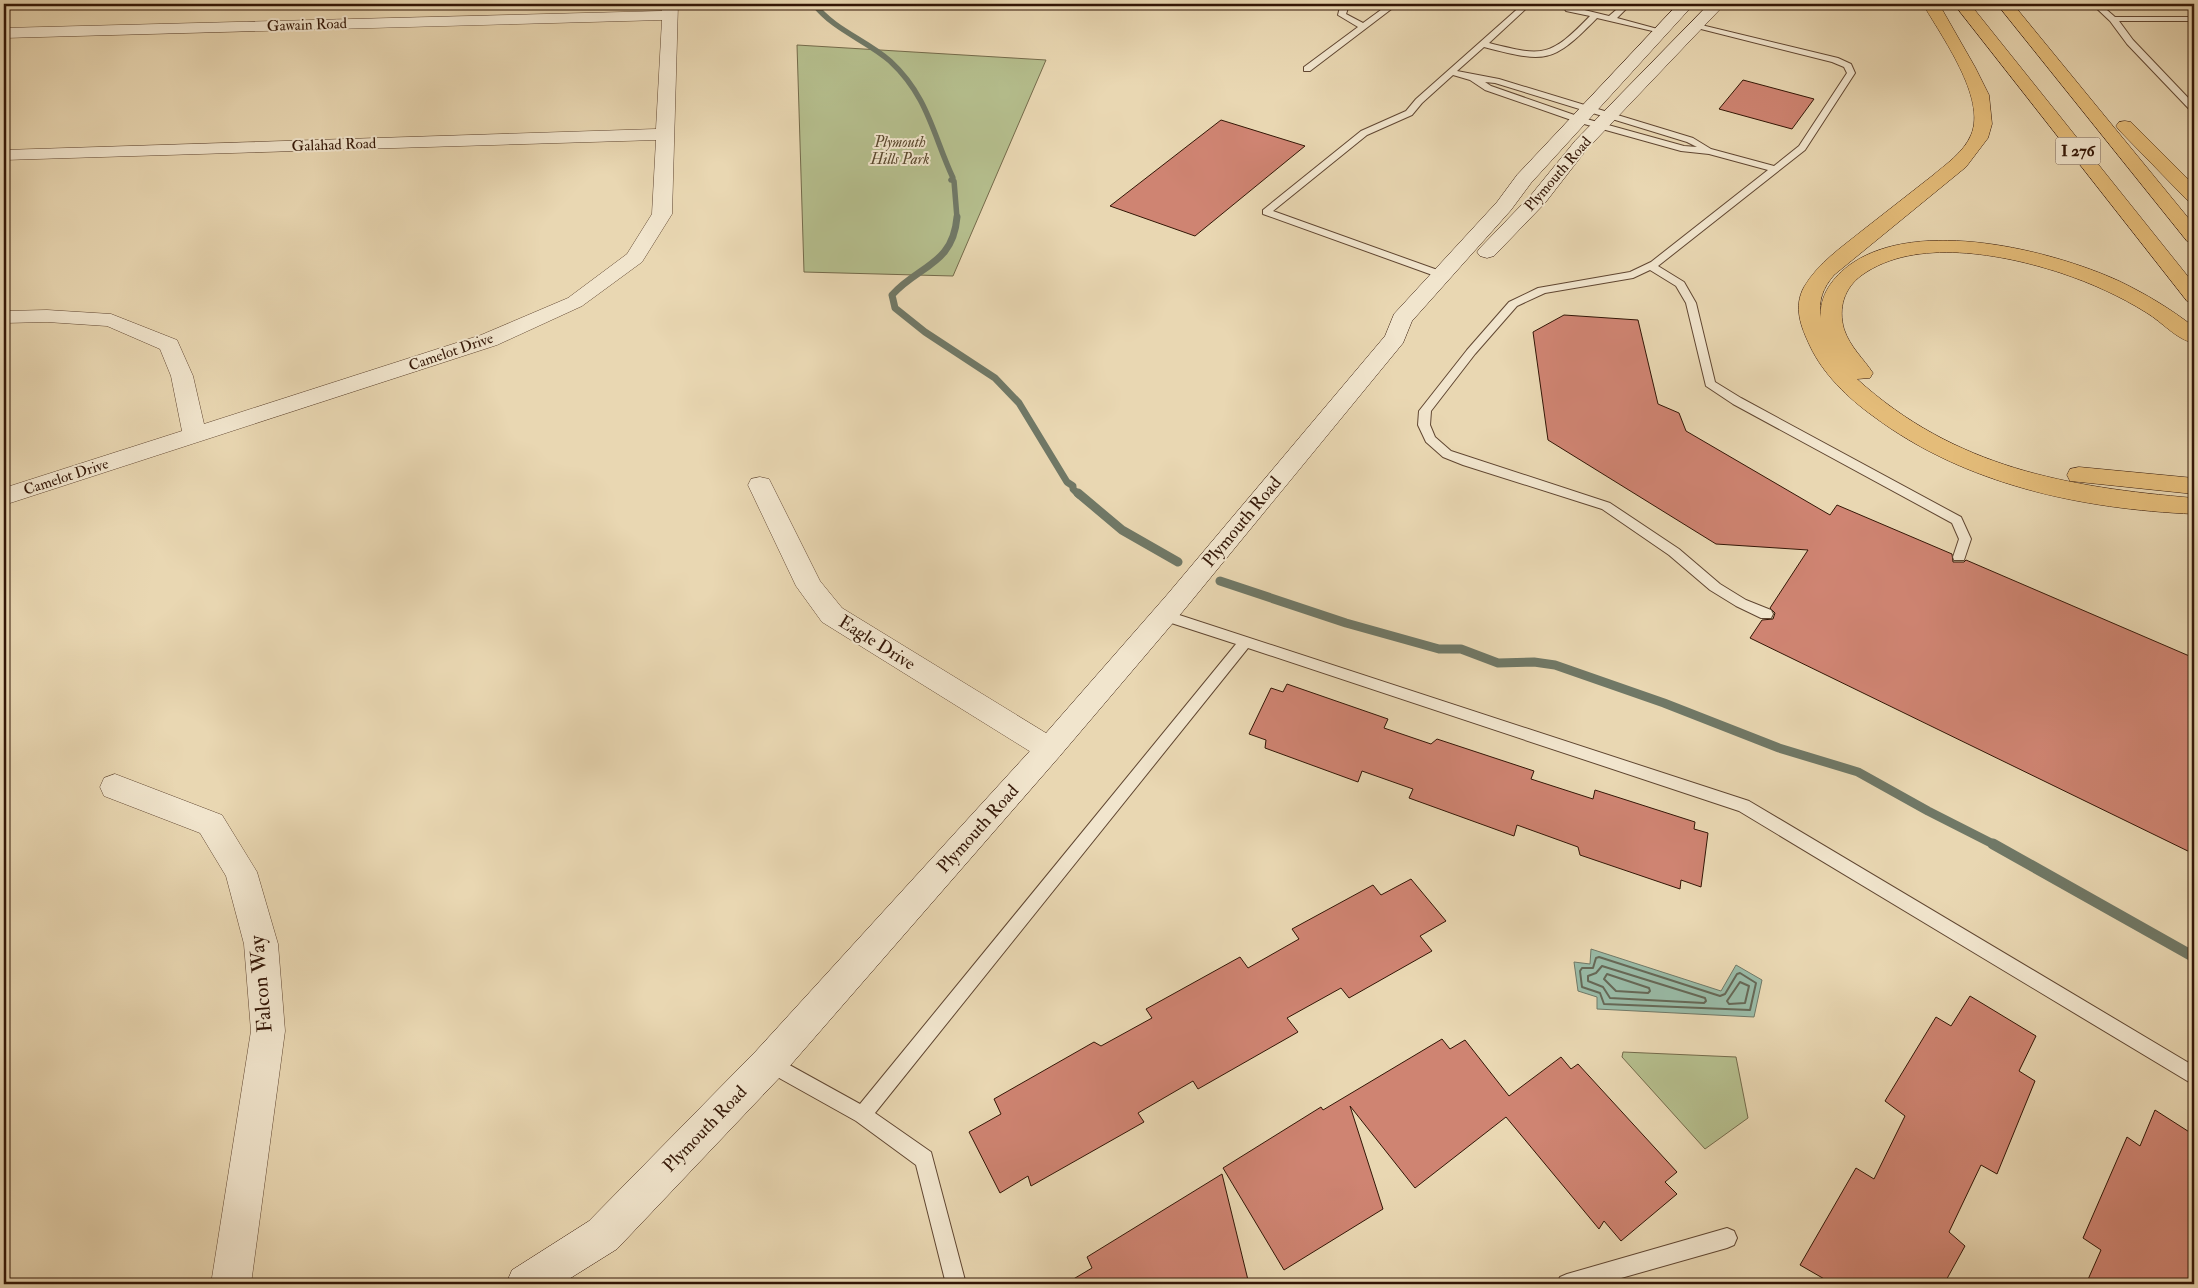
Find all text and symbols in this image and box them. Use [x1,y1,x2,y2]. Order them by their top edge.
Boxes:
street label: Gawain Road [267,14,348,36]
street label: Plymouth Road [1520,132,1596,215]
park label: Plymouth Hills Park [870,133,929,169]
street label: Galahad Road [291,134,377,156]
road number: I 276 [2056,138,2100,164]
street label: Camelot Drive [406,329,496,375]
street label: Camelot Drive [21,454,111,500]
street label: Plymouth Road [1197,472,1287,572]
street label: Eagle Drive [834,610,920,676]
street label: Plymouth Road [932,780,1024,878]
street label: Falcon Way [243,934,279,1034]
street label: Plymouth Road [658,1081,752,1177]

